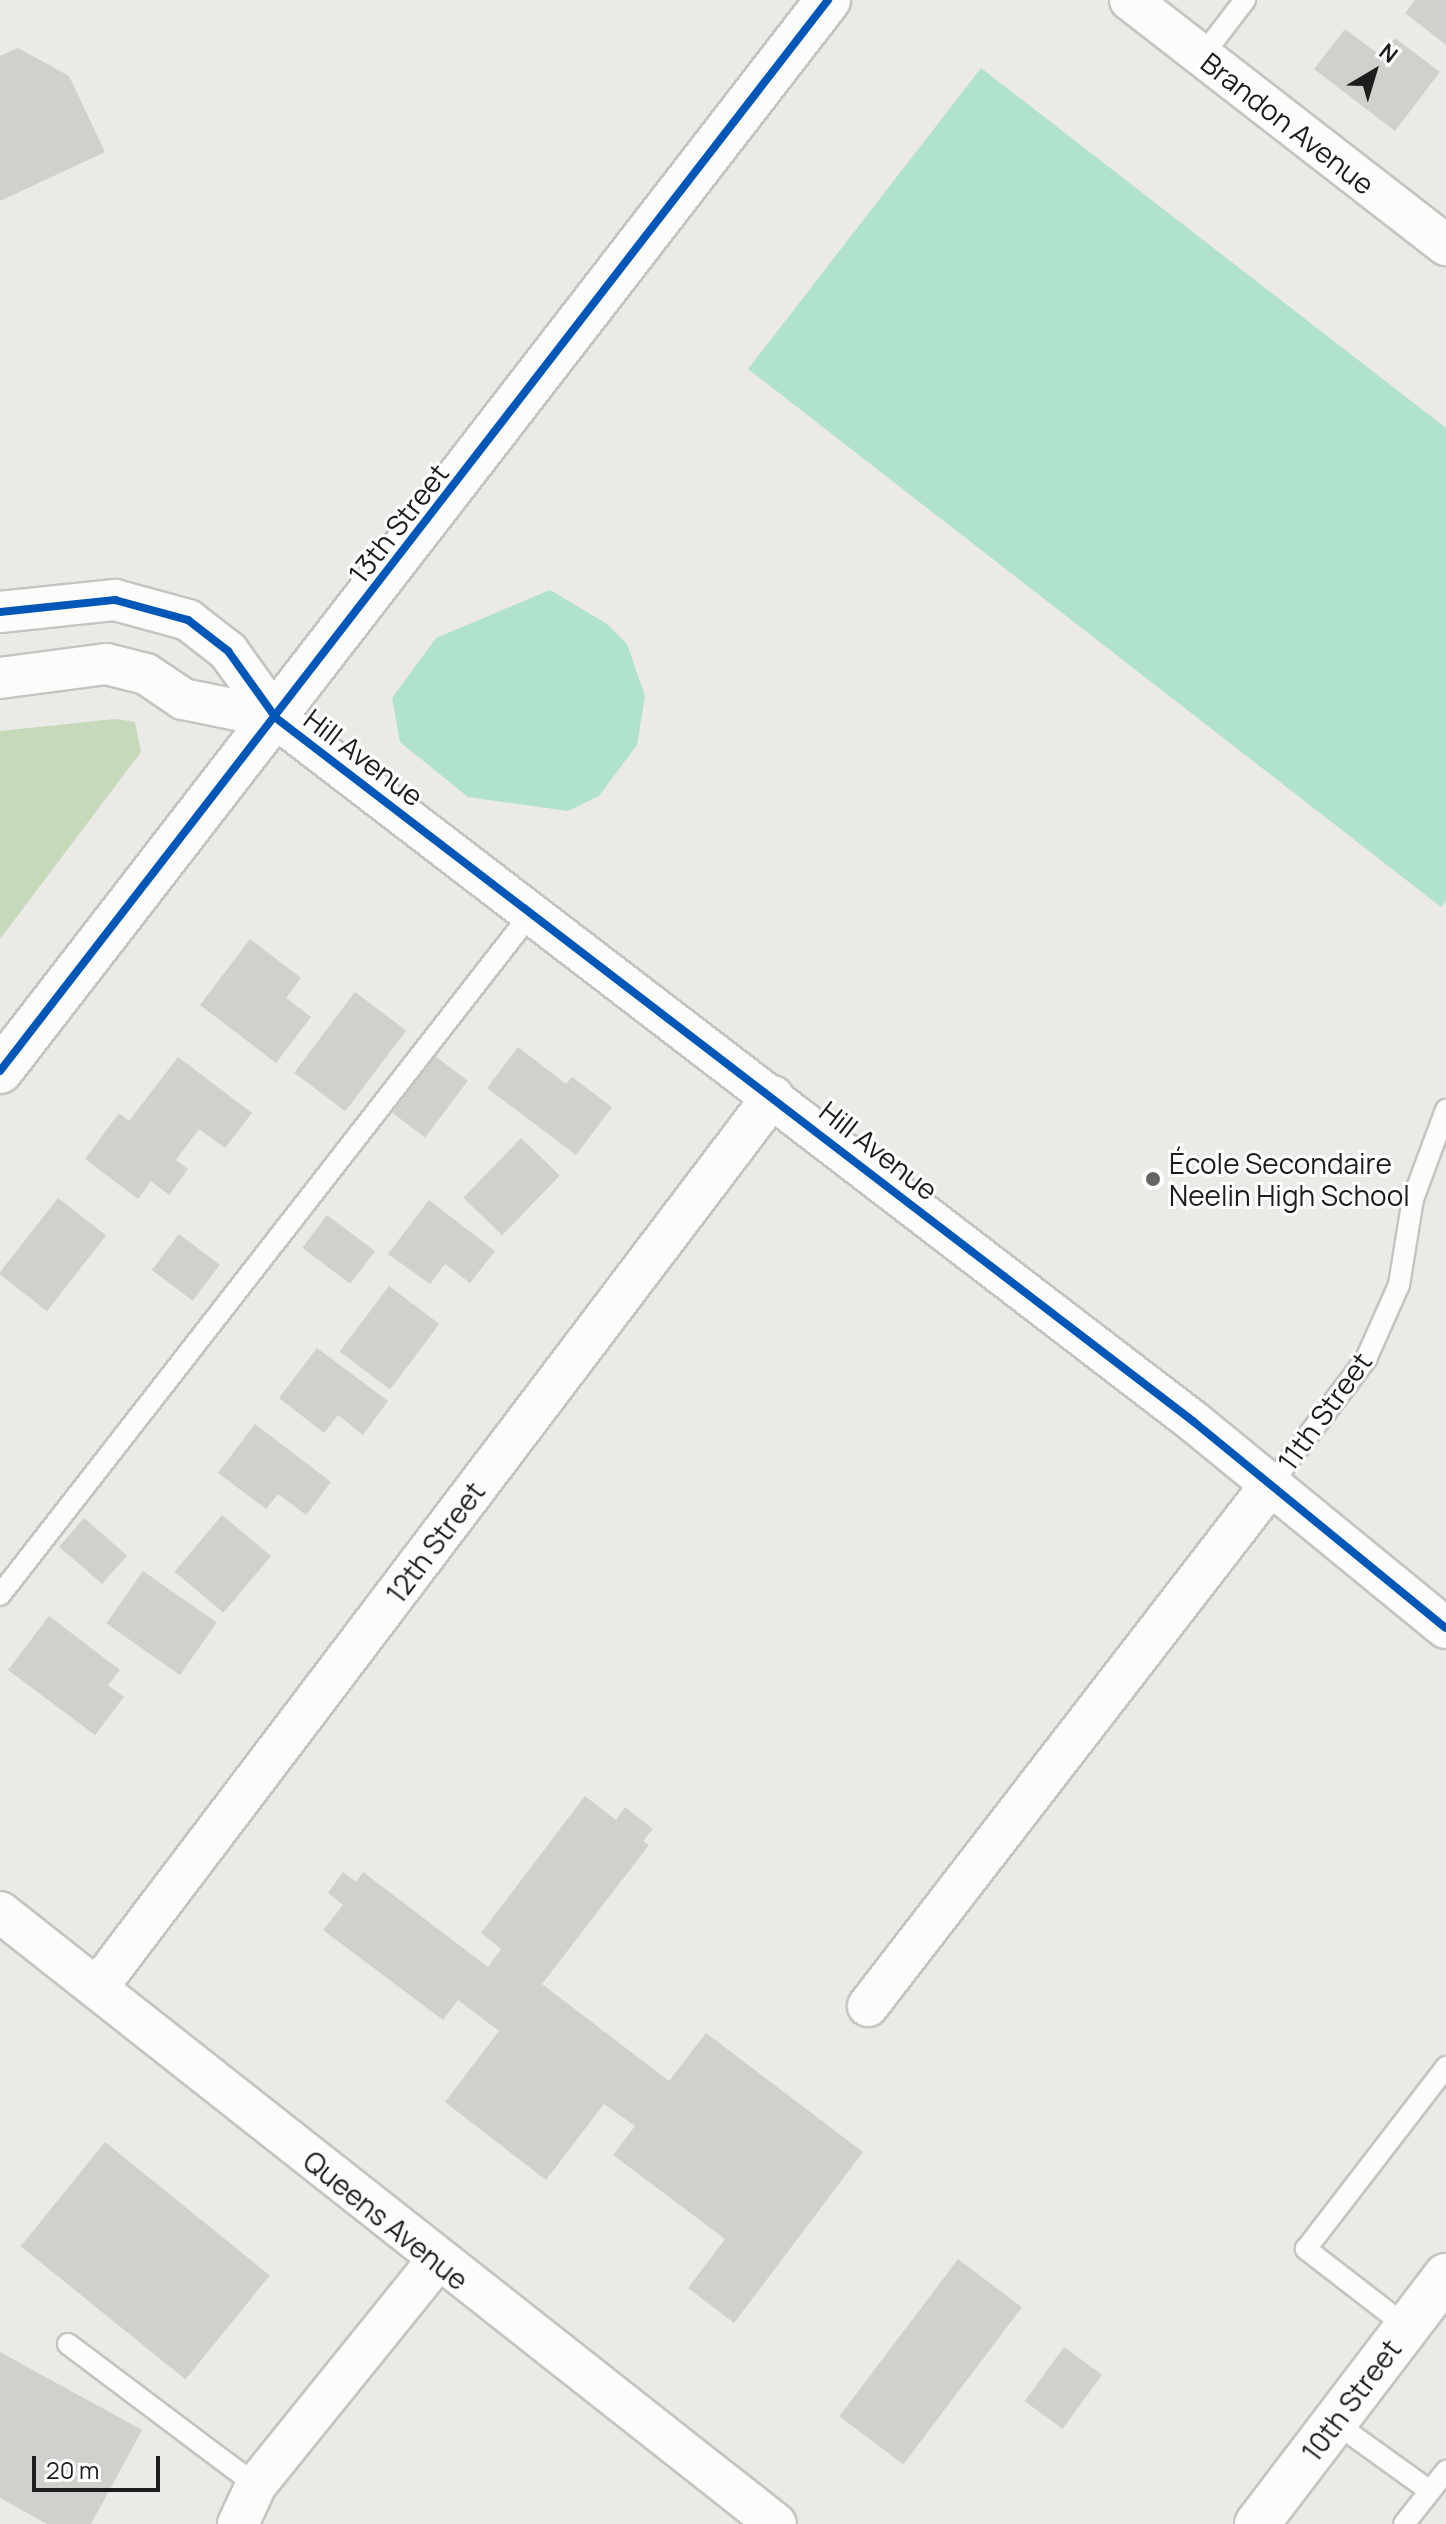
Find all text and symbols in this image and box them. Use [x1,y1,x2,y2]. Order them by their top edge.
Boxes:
north arrow [1334,32,1414,112]
text: N [1373,36,1404,70]
street label: Brandon Avenue [1195,45,1381,201]
street label: 13th Street [341,457,455,589]
street label: Hill Avenue [298,701,430,813]
street label: Hill Avenue [813,1094,945,1206]
place label: École Secondaire Neelin High School [1169,1146,1410,1212]
marker: École Secondaire Neelin High School [1144,1170,1162,1188]
street label: 11th Street [1270,1345,1378,1477]
street label: 12th Street [379,1475,491,1609]
street label: Queens Avenue [297,2143,475,2297]
street label: 10th Street [1294,2333,1408,2467]
scale bar [36,2440,164,2490]
text: 20 m [46,2453,99,2486]

